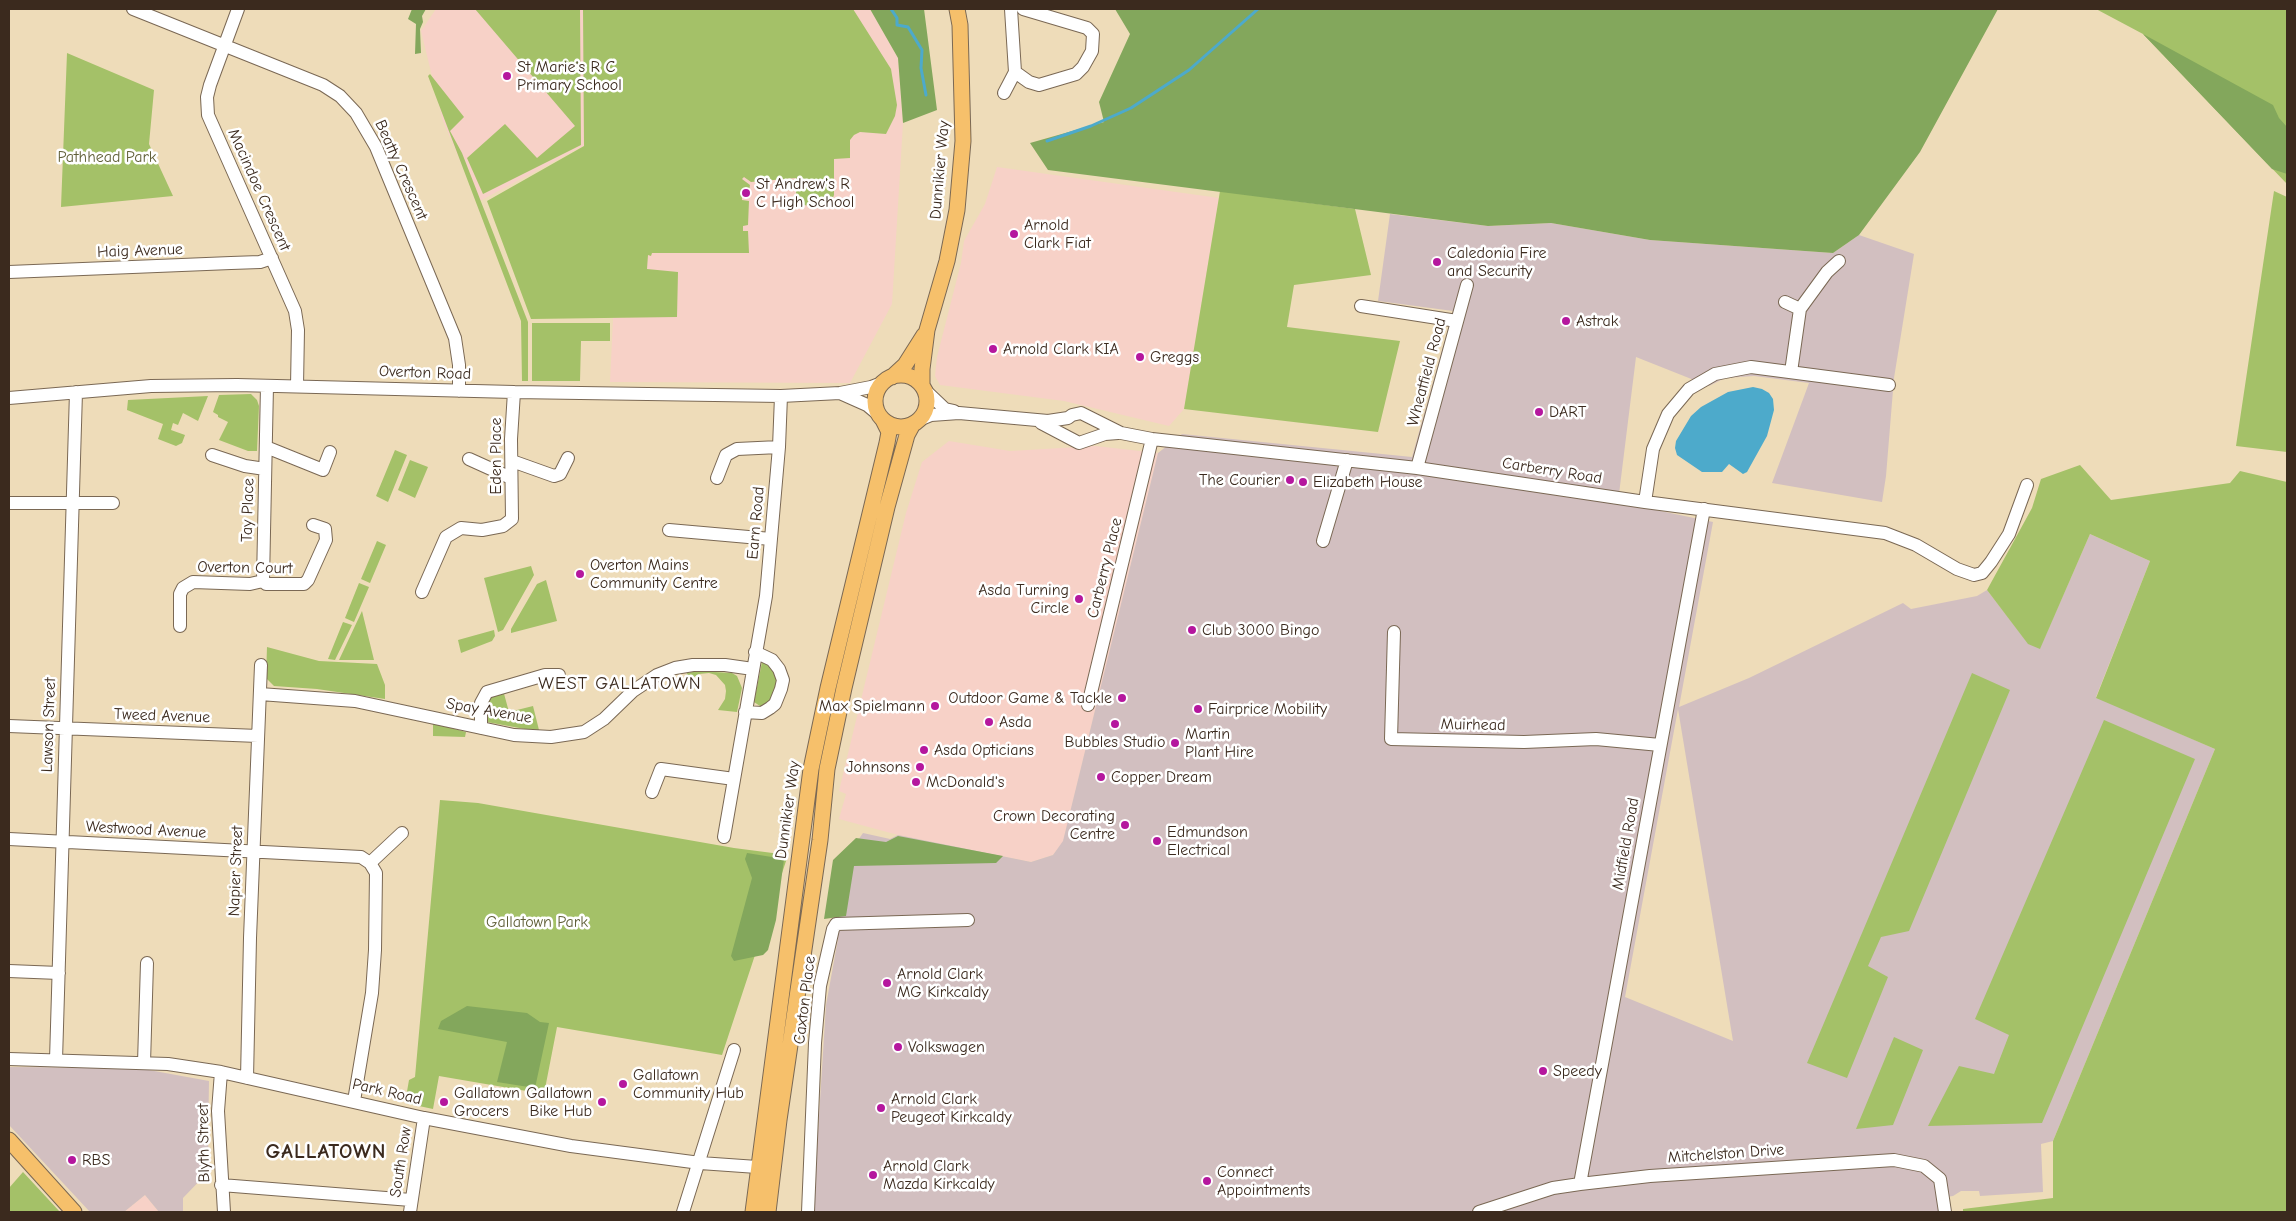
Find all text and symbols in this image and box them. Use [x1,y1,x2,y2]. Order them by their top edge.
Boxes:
place label: St Marie's R C Primary School [517,57,622,95]
marker: St Marie's R C Primary School [501,70,513,82]
street label: Beatty Crescent [370,117,432,223]
street label: Dunnikier Way [926,120,954,220]
street label: Macindoe Crescent [223,126,295,254]
park label: Pathhead Park [57,147,157,167]
place label: St Andrew's R C High School [756,174,854,212]
marker: St Andrew's R C High School [740,187,752,199]
place label: Arnold Clark Fiat [1024,215,1091,253]
marker: Arnold Clark Fiat [1008,228,1020,240]
street label: Haig Avenue [97,240,183,262]
place label: Caledonia Fire and Security [1447,243,1547,281]
marker: Caledonia Fire and Security [1431,256,1443,268]
place label: Astrak [1576,311,1619,331]
marker: Astrak [1560,315,1572,327]
street label: Wheatfield Road [1403,316,1451,428]
place label: Arnold Clark KIA [1003,339,1119,359]
marker: Arnold Clark KIA [987,343,999,355]
place label: Greggs [1150,347,1199,367]
marker: Greggs [1134,351,1146,363]
street label: Overton Road [379,362,471,384]
place label: DART [1549,402,1586,422]
marker: DART [1533,406,1545,418]
street label: Eden Place [486,418,506,494]
street label: Carberry Road [1501,454,1603,488]
place label: The Courier [1199,470,1280,490]
place label: Elizabeth House [1313,472,1423,492]
marker: The Courier [1284,474,1296,486]
marker: Elizabeth House [1297,476,1309,488]
street label: Tay Place [237,478,259,542]
street label: Earn Road [743,486,769,560]
street label: Carberry Place [1083,516,1127,620]
place label: Overton Mains Community Centre [590,555,718,593]
street label: Overton Court [197,558,293,578]
marker: Overton Mains Community Centre [574,568,586,580]
place label: Asda Turning Circle [978,580,1069,618]
marker: Asda Turning Circle [1073,593,1085,605]
place label: Club 3000 Bingo [1202,620,1319,640]
marker: Club 3000 Bingo [1186,624,1198,636]
district label: WEST GALLATOWN [537,673,703,695]
street label: Lawson Street [38,677,60,773]
place label: Outdoor Game & Tackle [948,688,1112,708]
marker: Outdoor Game & Tackle [1116,692,1128,704]
street label: Spay Avenue [445,694,533,728]
place label: Max Spielmann [819,696,925,716]
place label: Fairprice Mobility [1208,699,1327,719]
marker: Max Spielmann [929,700,941,712]
marker: Fairprice Mobility [1192,703,1204,715]
street label: Tweed Avenue [114,705,210,727]
place label: Asda [999,712,1032,732]
street label: Muirhead [1440,715,1506,735]
marker: Asda [983,716,995,728]
marker: Bubbles Studio [1109,718,1121,730]
place label: Martin Plant Hire [1185,724,1254,762]
place label: Bubbles Studio [1065,732,1165,752]
marker: Martin Plant Hire [1169,737,1181,749]
place label: Asda Opticians [934,740,1034,760]
marker: Asda Opticians [918,744,930,756]
place label: Johnsons [846,757,910,777]
street label: Dunnikier Way [772,760,804,860]
marker: Johnsons [914,761,926,773]
place label: Copper Dream [1111,767,1212,787]
marker: Copper Dream [1095,771,1107,783]
place label: McDonald's [926,772,1005,792]
marker: McDonald's [910,776,922,788]
street label: Midfield Road [1608,796,1644,892]
place label: Crown Decorating Centre [993,806,1115,844]
street label: Westwood Avenue [85,817,207,843]
marker: Crown Decorating Centre [1119,819,1131,831]
place label: Edmundson Electrical [1167,822,1248,860]
street label: Napier Street [225,825,247,917]
marker: Edmundson Electrical [1151,835,1163,847]
park label: Gallatown Park [486,912,588,932]
street label: Caxton Place [790,955,820,1045]
place label: Arnold Clark MG Kirkcaldy [897,964,989,1002]
marker: Arnold Clark MG Kirkcaldy [881,977,893,989]
place label: Volkswagen [908,1037,985,1057]
marker: Volkswagen [892,1041,904,1053]
place label: Speedy [1553,1061,1602,1081]
place label: Gallatown Community Hub [633,1065,744,1103]
marker: Speedy [1537,1065,1549,1077]
street label: Park Road [350,1075,424,1109]
marker: Gallatown Community Hub [617,1078,629,1090]
place label: Gallatown Grocers [454,1083,520,1121]
place label: Gallatown Bike Hub [526,1083,592,1121]
place label: Arnold Clark Peugeot Kirkcaldy [891,1089,1012,1127]
marker: Gallatown Grocers [438,1096,450,1108]
marker: Gallatown Bike Hub [596,1096,608,1108]
marker: Arnold Clark Peugeot Kirkcaldy [875,1102,887,1114]
street label: Blyth Street [194,1103,214,1183]
street label: South Row [386,1125,416,1199]
district label: GALLATOWN [264,1139,388,1165]
street label: Mitchelston Drive [1667,1140,1785,1168]
place label: RBS [82,1150,110,1170]
marker: RBS [66,1154,78,1166]
place label: Arnold Clark Mazda Kirkcaldy [883,1156,995,1194]
place label: Connect Appointments [1217,1162,1310,1200]
marker: Arnold Clark Mazda Kirkcaldy [867,1169,879,1181]
marker: Connect Appointments [1201,1175,1213,1187]

